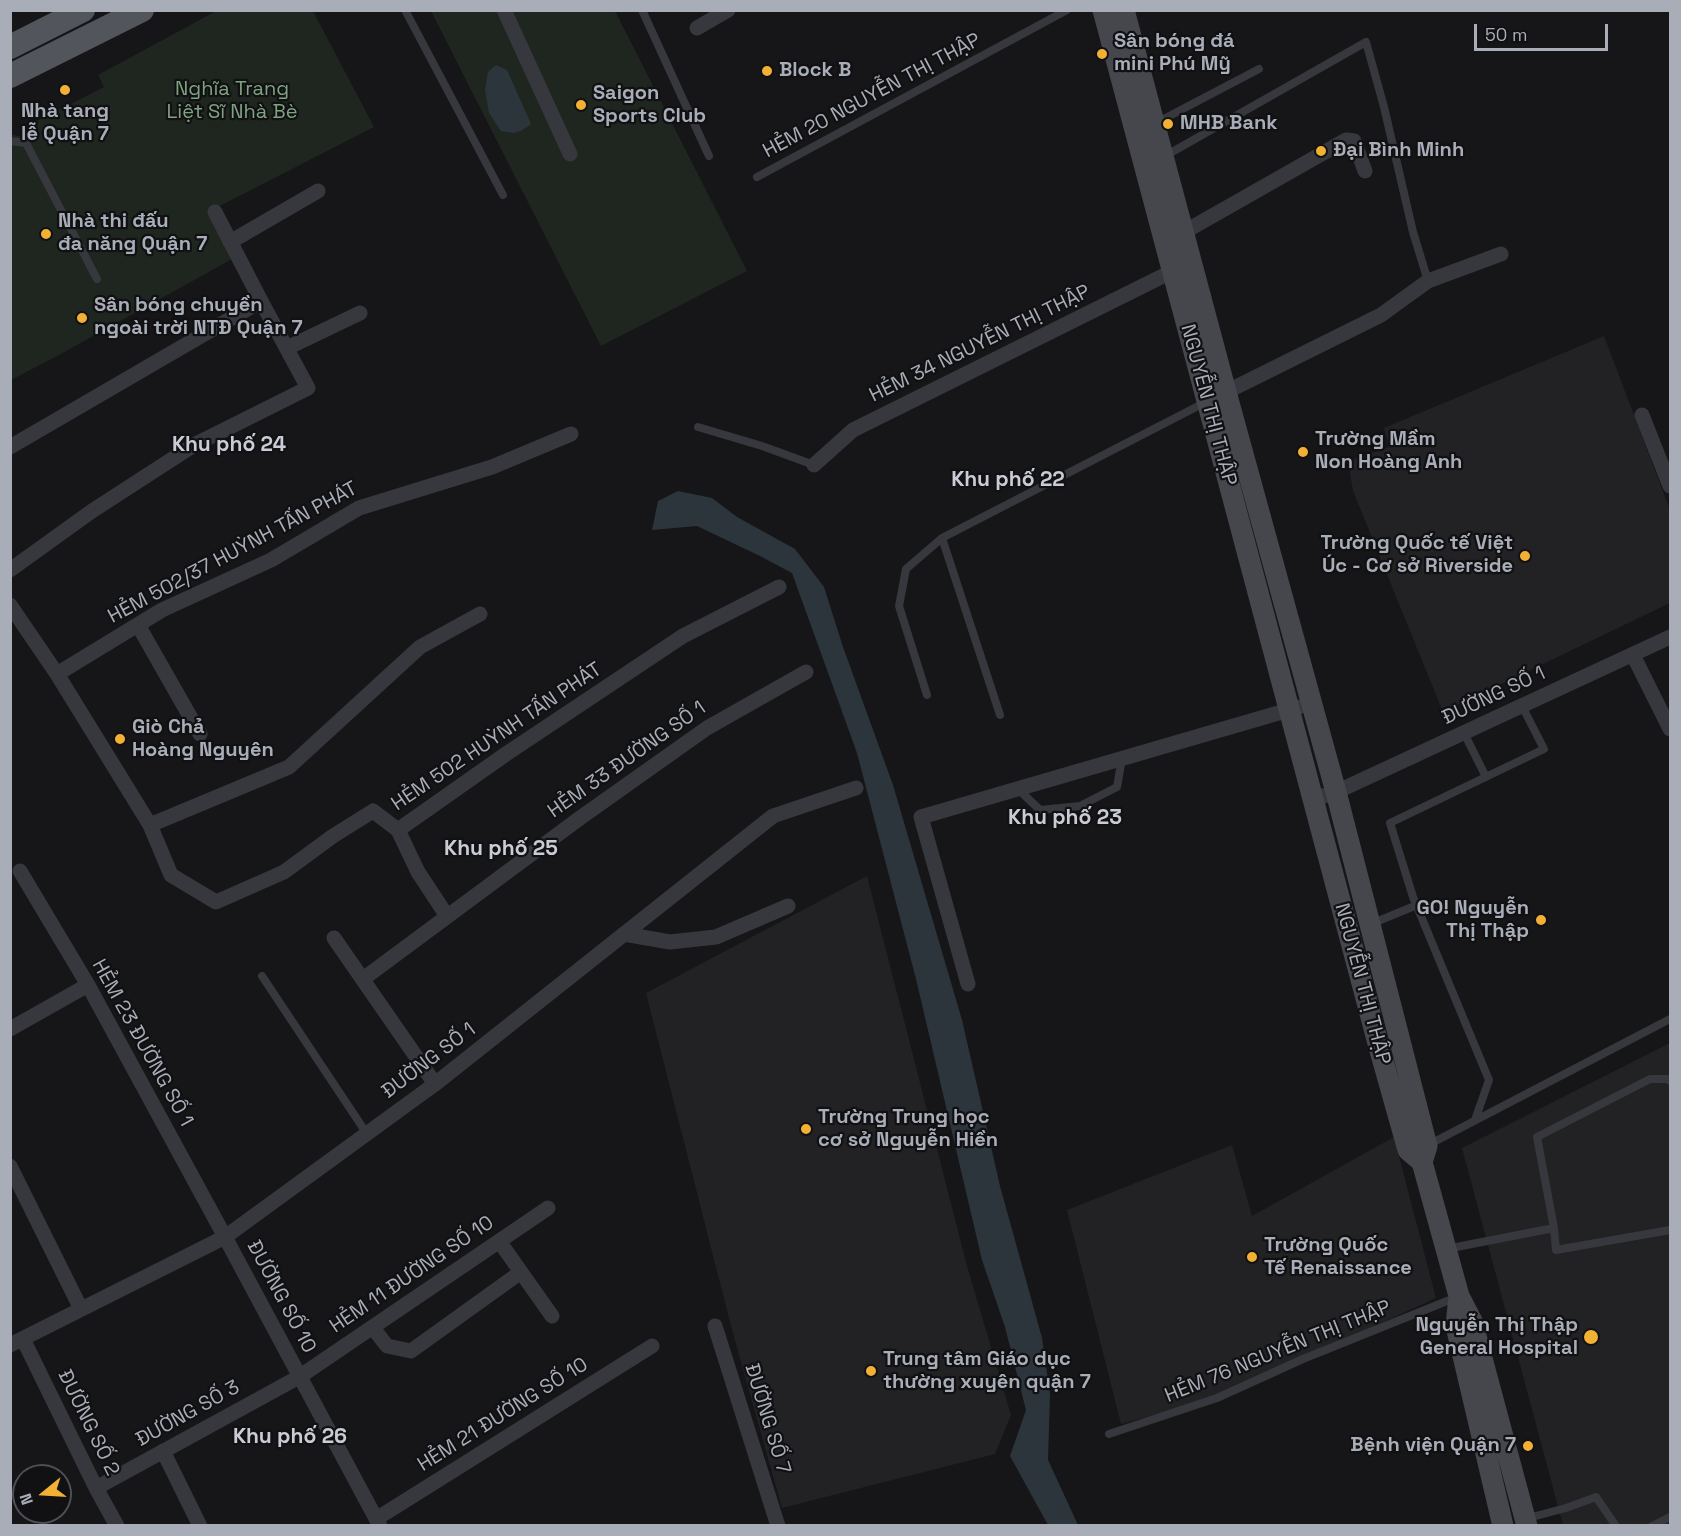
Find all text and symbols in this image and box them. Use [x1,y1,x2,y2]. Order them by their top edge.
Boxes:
scale bar [1477,12,1610,50]
text: 50 m [1485,23,1527,46]
street label: HẺM 20 NGUYỄN THỊ THẬP [759,28,985,164]
place label: Sân bóng đá mini Phú Mỹ [1114,30,1235,77]
marker: Sân bóng đá mini Phú Mỹ [1095,47,1109,61]
place label: Block B [779,59,851,83]
marker: Block B [760,64,774,78]
park label: Nghĩa Trang Liệt Sĩ Nhà Bè [166,78,298,125]
place label: Saigon Sports Club [593,82,706,129]
marker: Nhà tang lễ Quận 7 [58,83,72,97]
marker: Saigon Sports Club [574,98,588,112]
place label: Nhà tang lễ Quận 7 [21,100,109,147]
place label: MHB Bank [1180,112,1278,136]
marker: MHB Bank [1161,117,1175,131]
place label: Đại Bình Minh [1333,139,1464,163]
marker: Đại Bình Minh [1314,144,1328,158]
place label: Nhà thi đấu đa năng Quận 7 [58,210,207,257]
marker: Nhà thi đấu đa năng Quận 7 [39,227,53,241]
street label: HẺM 34 NGUYỄN THỊ THẬP [866,280,1094,408]
place label: Sân bóng chuyền ngoài trời NTĐ Quận 7 [94,294,303,341]
marker: Sân bóng chuyền ngoài trời NTĐ Quận 7 [75,311,89,325]
street label: NGUYỄN THỊ THẬP [1175,322,1241,488]
place label: Trường Mầm Non Hoàng Anh [1315,428,1462,475]
district label: Khu phố 24 [172,432,286,458]
marker: Trường Mầm Non Hoàng Anh [1296,445,1310,459]
district label: Khu phố 22 [951,467,1065,493]
street label: HẺM 502/37 HUỲNH TẤN PHÁT [104,477,362,629]
place label: Trường Quốc tế Việt Úc - Cơ sở Riverside [1320,532,1513,579]
marker: Trường Quốc tế Việt Úc - Cơ sở Riverside [1518,549,1532,563]
street label: HẺM 502 HUỲNH TẤN PHÁT [387,658,607,816]
street label: ĐƯỜNG SỐ 1 [1439,662,1549,730]
street label: HẺM 33 ĐƯỜNG SỐ 1 [543,696,711,824]
place label: Giò Chả Hoàng Nguyên [132,716,274,763]
marker: Giò Chả Hoàng Nguyên [113,732,127,746]
district label: Khu phố 23 [1008,805,1122,831]
district label: Khu phố 25 [444,836,558,862]
place label: GO! Nguyễn Thị Thập [1417,897,1529,944]
street label: NGUYỄN THỊ THẬP [1329,901,1395,1067]
marker: GO! Nguyễn Thị Thập [1534,913,1548,927]
street label: HẺM 23 ĐƯỜNG SỐ 1 [86,955,198,1131]
street label: ĐƯỜNG SỐ 1 [377,1018,481,1104]
place label: Trường Trung học cơ sở Nguyễn Hiền [818,1106,998,1153]
marker: Trường Trung học cơ sở Nguyễn Hiền [799,1122,813,1136]
street label: HẺM 11 ĐƯỜNG SỐ 10 [325,1211,499,1339]
place label: Trường Quốc Tế Renaissance [1264,1234,1412,1281]
street label: ĐƯỜNG SỐ 10 [241,1237,321,1357]
marker: Trường Quốc Tế Renaissance [1245,1250,1259,1264]
street label: HẺM 76 NGUYỄN THỊ THẬP [1162,1296,1394,1408]
place label: Nguyễn Thị Thập General Hospital [1415,1314,1578,1361]
marker: Nguyễn Thị Thập General Hospital [1582,1328,1600,1346]
place label: Trung tâm Giáo dục thường xuyên quận 7 [883,1348,1091,1395]
street label: HẺM 21 ĐƯỜNG SỐ 10 [413,1353,593,1477]
street label: ĐƯỜNG SỐ 7 [739,1361,795,1477]
marker: Trung tâm Giáo dục thường xuyên quận 7 [864,1364,878,1378]
street label: ĐƯỜNG SỐ 2 [52,1366,124,1480]
street label: ĐƯỜNG SỐ 3 [132,1376,244,1452]
district label: Khu phố 26 [233,1424,347,1450]
place label: Bệnh viện Quận 7 [1350,1434,1516,1458]
marker: Bệnh viện Quận 7 [1521,1439,1535,1453]
north arrow [12,1464,72,1524]
text: N [15,1491,38,1507]

